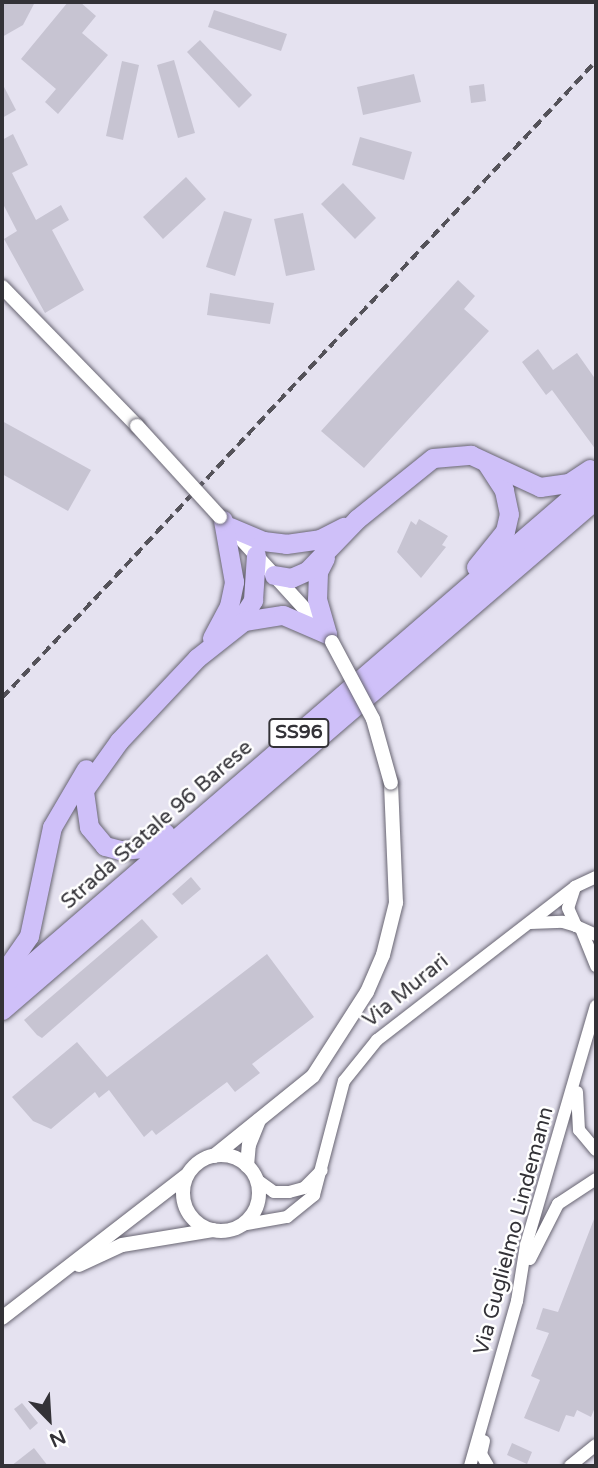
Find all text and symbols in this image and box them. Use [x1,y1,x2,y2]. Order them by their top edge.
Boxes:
road number: SS96 [268,718,330,748]
street label: Strada Statale 96 Barese [56,735,258,915]
street label: Via Murari [358,949,454,1033]
street label: Via Guglielmo Lindemann [469,1104,559,1358]
north arrow [14,1384,84,1454]
text: N [46,1425,69,1451]

